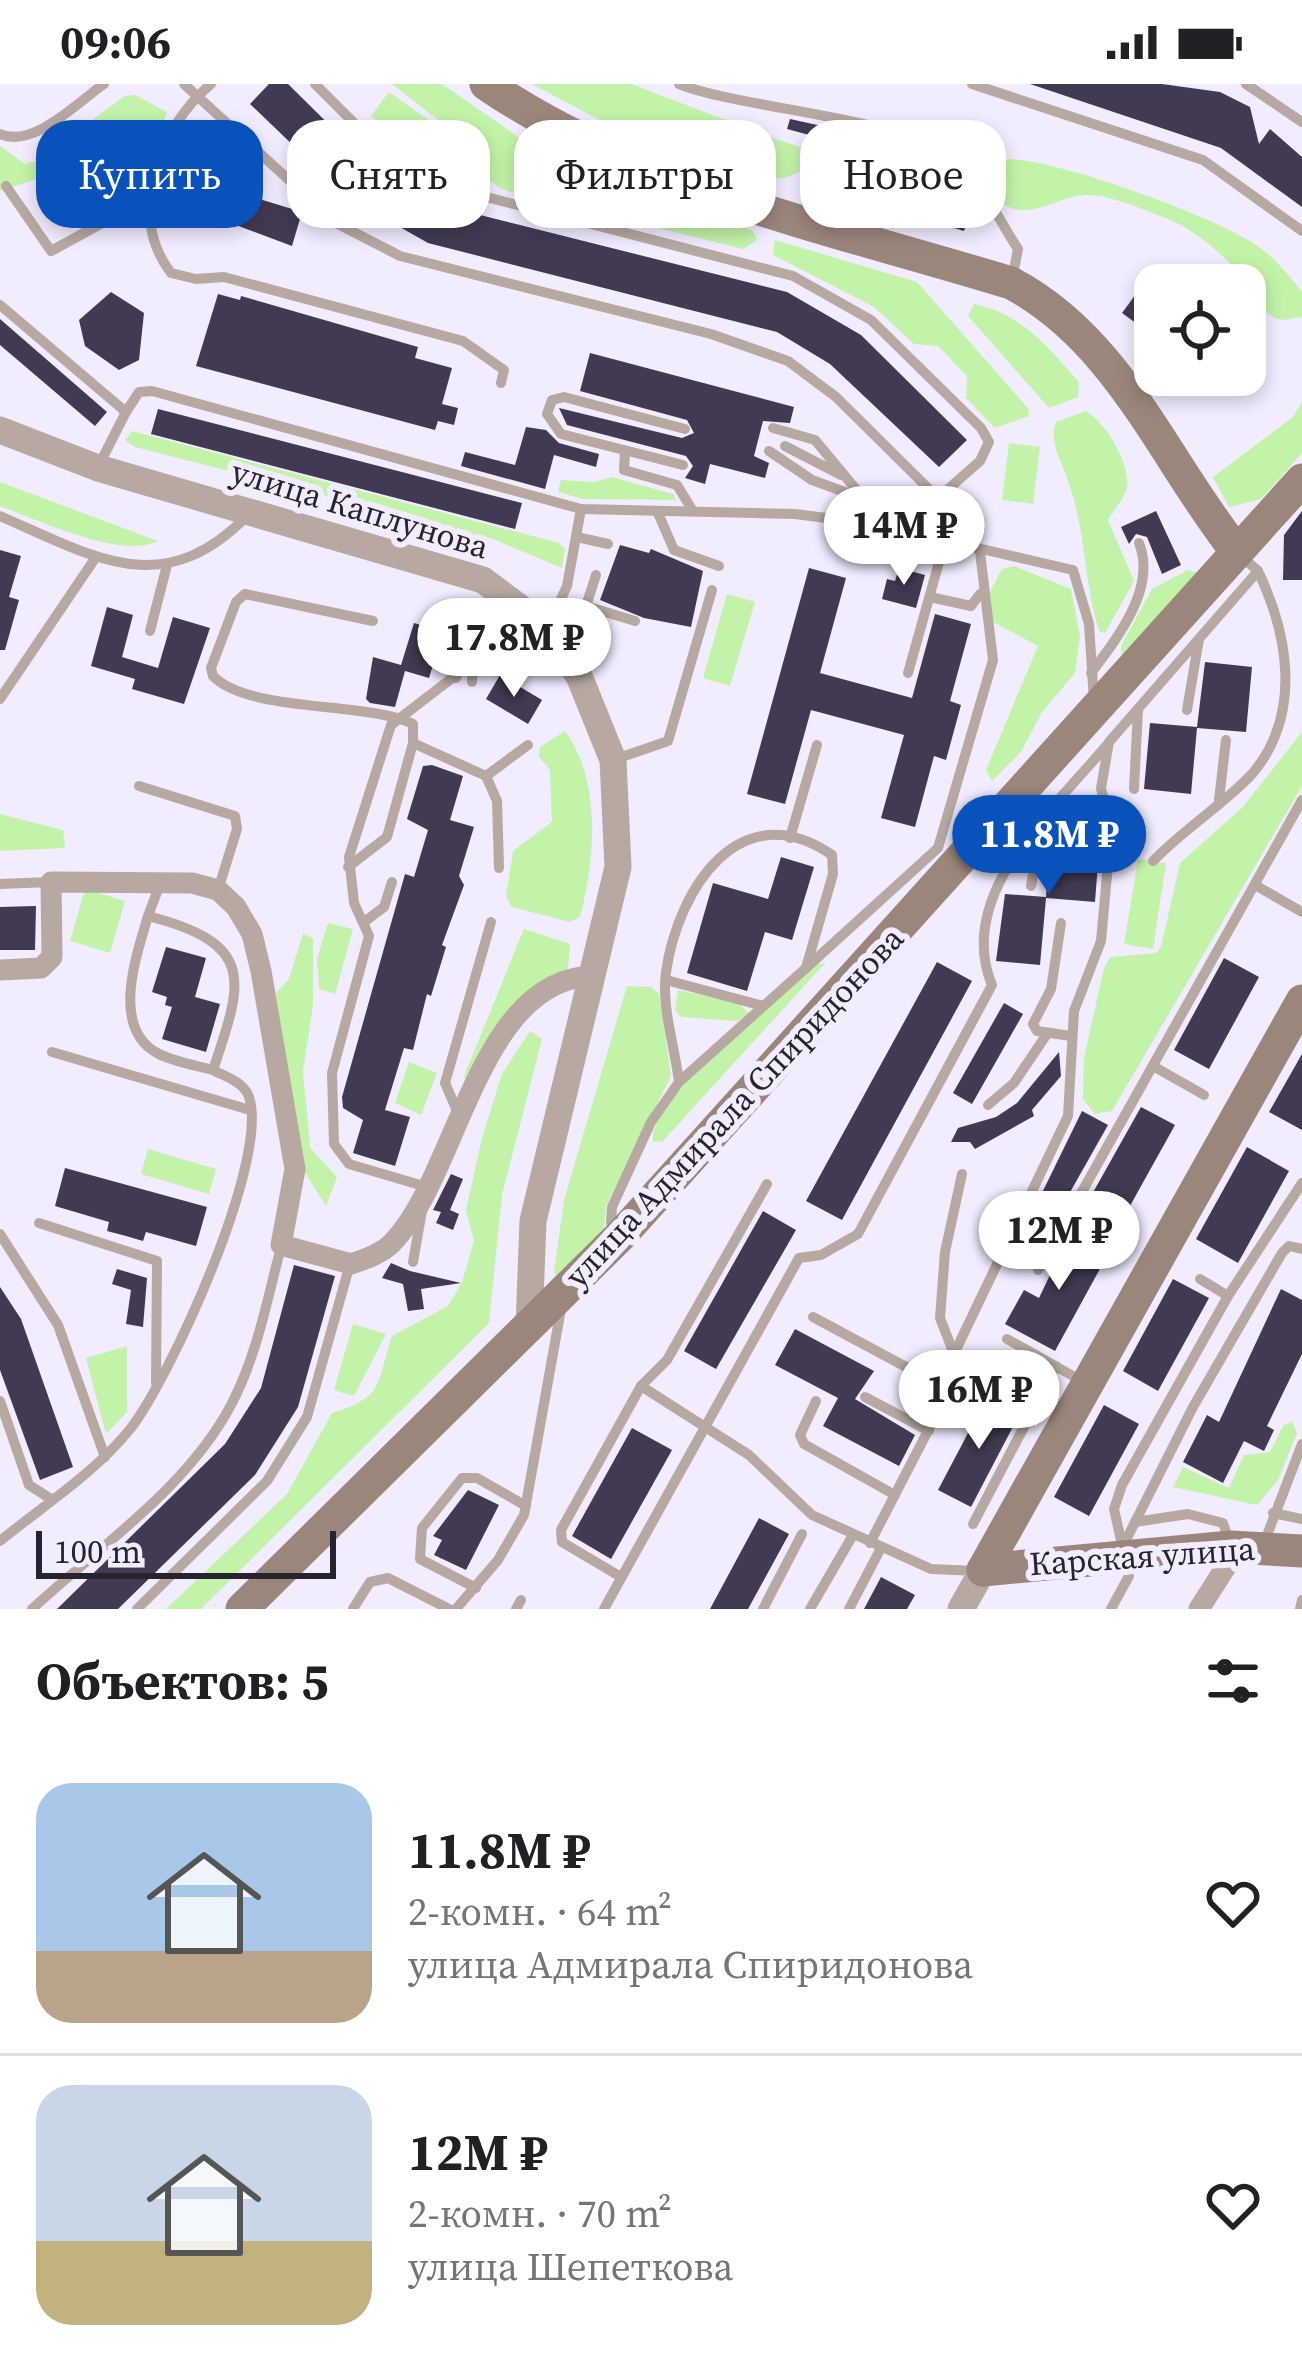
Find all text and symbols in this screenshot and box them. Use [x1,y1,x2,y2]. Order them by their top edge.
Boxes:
text: 09:06 [60,11,171,73]
chip: Купить [36,120,263,228]
chip: Снять [287,120,490,228]
chip: Фильтры [514,120,776,228]
chip: Новое [800,120,1006,228]
map controls [1134,264,1266,396]
button: locate [1134,264,1266,396]
street label: улица Каплунова [226,448,494,570]
pin: 14M ₽ [820,486,988,588]
text: 14M ₽ [851,498,957,551]
pin: 17.8M ₽ [403,598,625,700]
text: 17.8M ₽ [444,610,584,663]
pin: 11.8M ₽ [938,795,1160,897]
text: 11.8M ₽ [979,807,1119,860]
street label: улица Адмирала Спиридонова [554,917,914,1297]
pin: 12M ₽ [975,1191,1143,1293]
text: 12M ₽ [1006,1203,1112,1256]
pin: 16M ₽ [895,1350,1063,1452]
text: 16M ₽ [926,1362,1032,1415]
scale bar [36,1525,336,1578]
street label: Карская улица [1028,1526,1256,1586]
text: 100 m [54,1529,141,1574]
text: Объектов: 5 [36,1646,329,1716]
icon: filters [1200,1648,1266,1714]
text: 11.8M ₽ [408,1815,590,1885]
icon: home [132,1831,276,1975]
icon: heart [1200,1870,1266,1936]
text: 2-комн. · 64 m² [408,1885,672,1938]
text: улица Адмирала Спиридонова [408,1938,973,1991]
text: 12M ₽ [408,2117,548,2187]
icon: home [132,2133,276,2277]
icon: heart [1200,2172,1266,2238]
text: 2-комн. · 70 m² [408,2187,672,2240]
text: улица Шепеткова [408,2240,733,2293]

